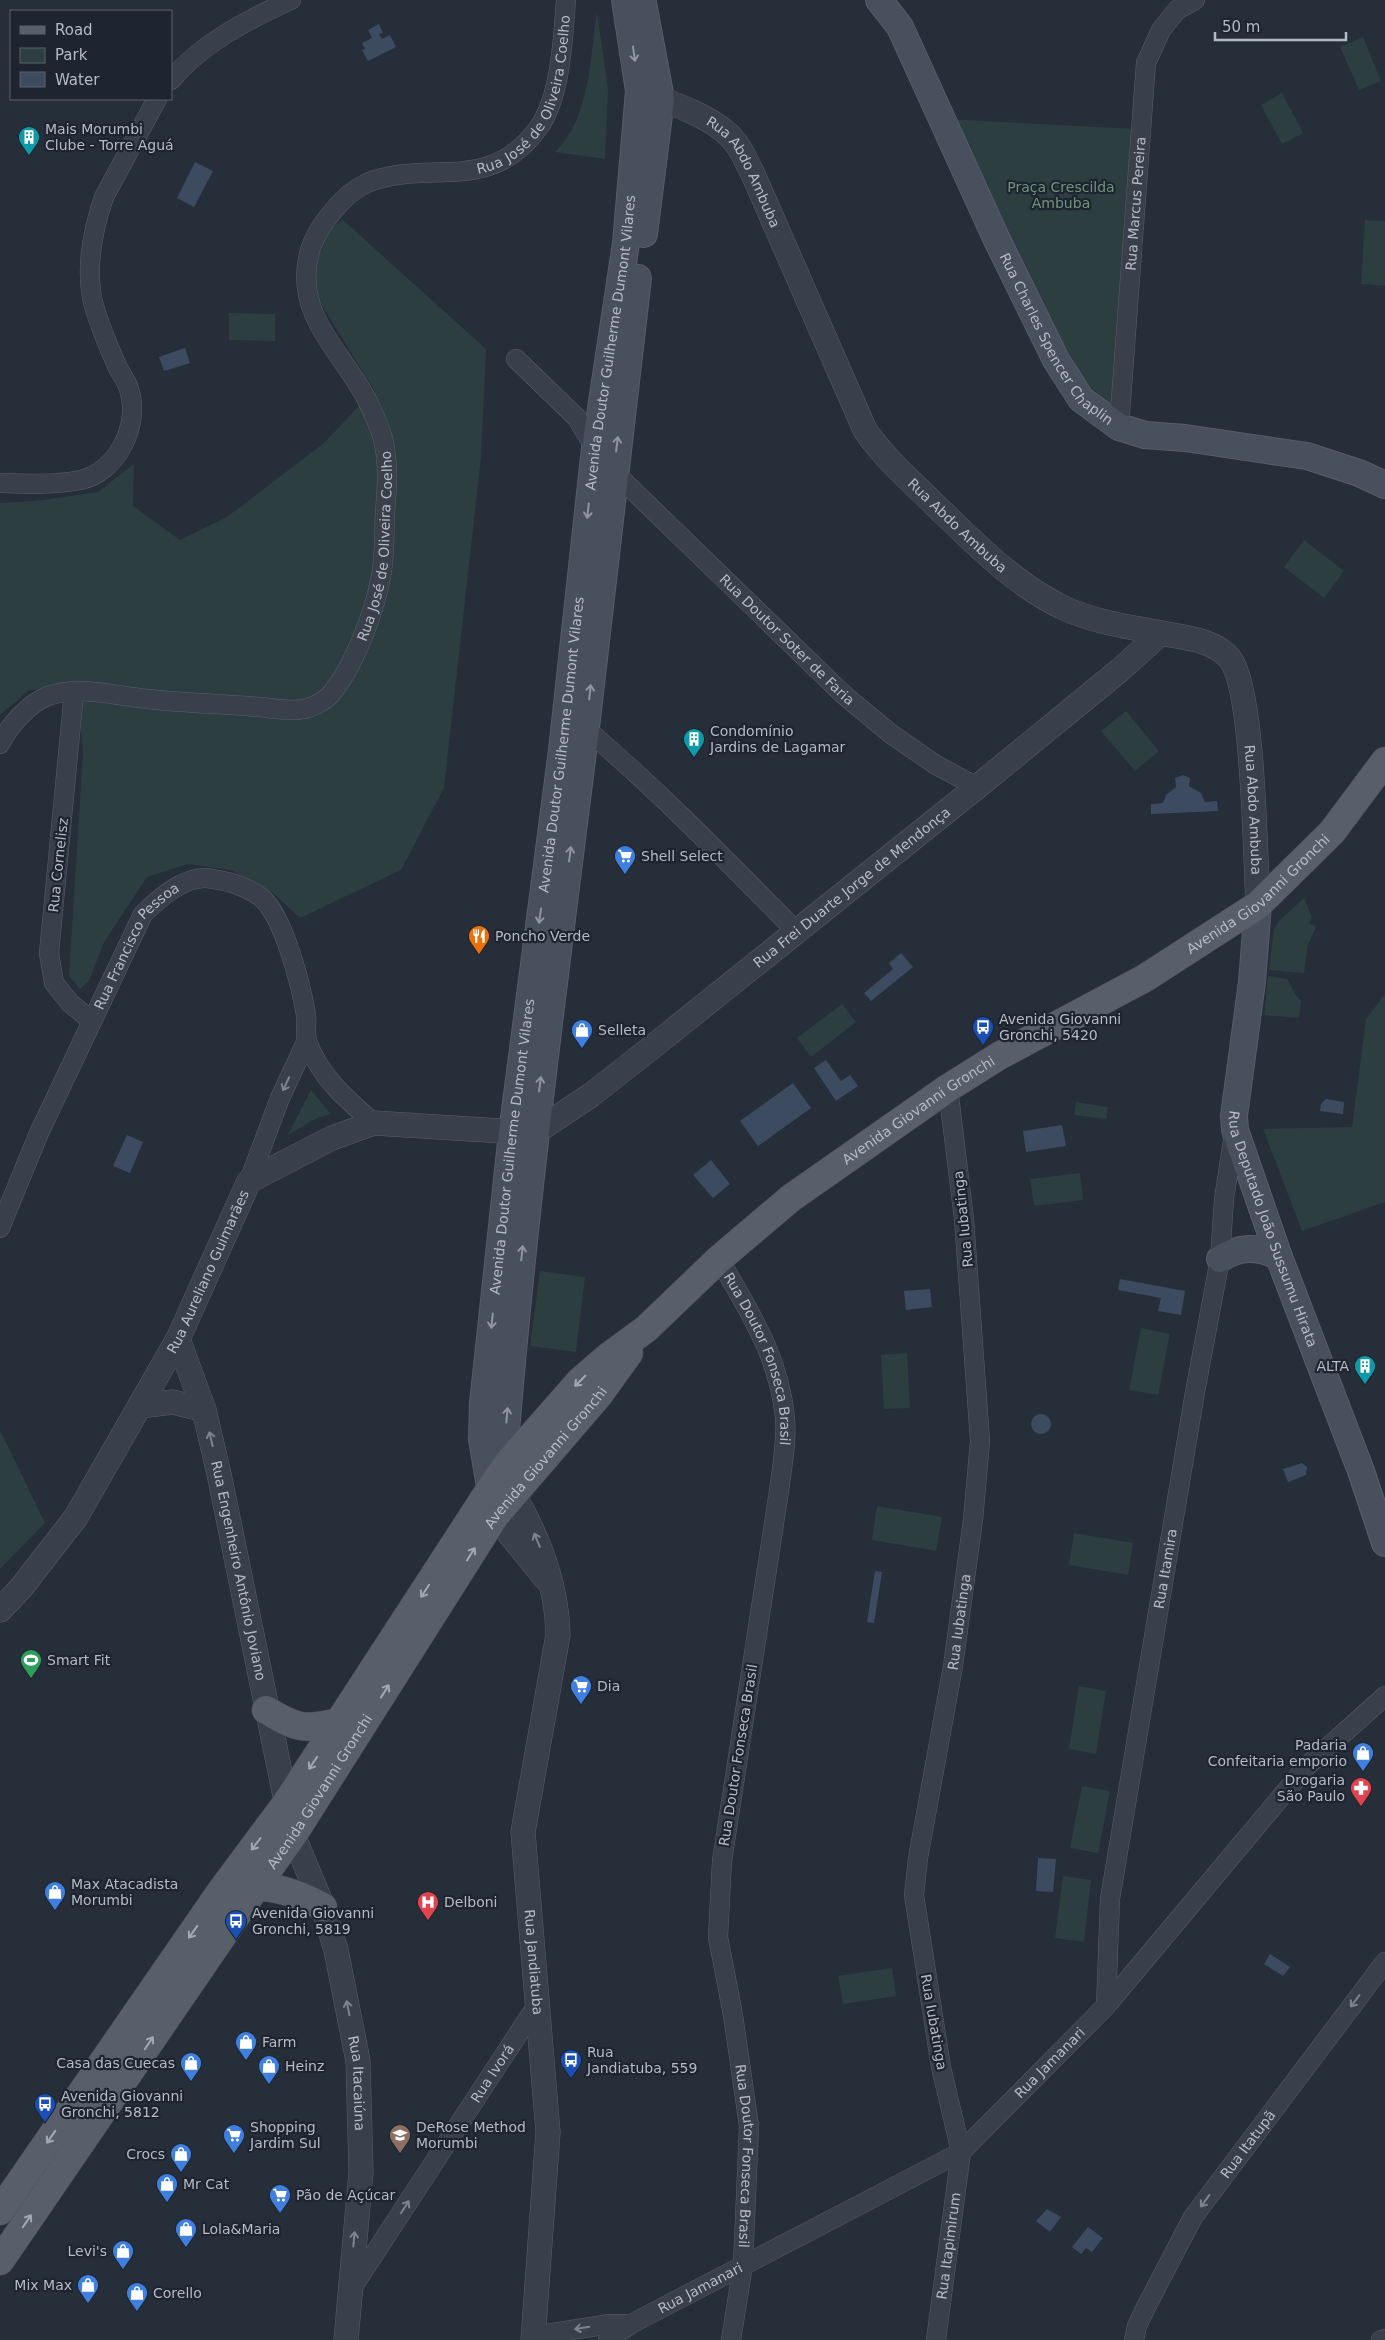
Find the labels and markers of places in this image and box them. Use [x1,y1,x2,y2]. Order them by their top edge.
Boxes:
place label: Mais Morumbi Clube - Torre Aguá [45,121,174,153]
building icon: Mais Morumbi Clube - Torre Aguá [17,125,41,156]
place label: Condomínio Jardins de Lagamar [709,723,846,755]
building icon: Condomínio Jardins de Lagamar [682,727,706,758]
supermarket icon: Shell Select [613,844,637,875]
place label: Shell Select [641,848,723,864]
restaurant icon: Poncho Verde [467,924,491,955]
place label: Poncho Verde [495,928,590,944]
place label: Avenida Giovanni Gronchi, 5420 [999,1011,1121,1043]
bus stop icon: Avenida Giovanni Gronchi, 5420 [971,1015,995,1046]
shop icon: Selleta [570,1018,594,1049]
place label: Selleta [598,1022,646,1038]
building icon: ALTA [1353,1354,1377,1385]
place label: ALTA [1317,1358,1349,1374]
sports icon: Smart Fit [19,1648,43,1679]
place label: Smart Fit [47,1652,111,1668]
supermarket icon: Dia [569,1674,593,1705]
place label: Dia [597,1678,620,1694]
place label: Padaria Confeitaria emporio [1208,1737,1347,1769]
shop icon: Padaria Confeitaria emporio [1351,1741,1375,1772]
place label: Drogaria São Paulo [1277,1772,1345,1804]
pharmacy icon: Drogaria São Paulo [1349,1776,1373,1807]
place label: Max Atacadista Morumbi [71,1876,178,1908]
shop icon: Max Atacadista Morumbi [43,1880,67,1911]
hospital icon: Delboni [416,1890,440,1921]
place label: Delboni [444,1894,498,1910]
place label: Avenida Giovanni Gronchi, 5819 [252,1905,374,1937]
bus stop icon: Avenida Giovanni Gronchi, 5819 [224,1909,248,1940]
shop icon: Farm [234,2030,258,2061]
place label: Farm [262,2034,297,2050]
place label: Rua Jandiatuba, 559 [586,2044,697,2076]
bus stop icon: Rua Jandiatuba, 559 [559,2048,583,2079]
shop icon: Casa das Cuecas [179,2051,203,2082]
shop icon: Heinz [257,2054,281,2085]
place label: Casa das Cuecas [56,2055,175,2071]
place label: Heinz [285,2058,324,2074]
place label: Avenida Giovanni Gronchi, 5812 [61,2088,183,2120]
bus stop icon: Avenida Giovanni Gronchi, 5812 [33,2092,57,2123]
place label: Shopping Jardim Sul [249,2119,321,2151]
place label: DeRose Method Morumbi [416,2119,526,2151]
supermarket icon: Shopping Jardim Sul [222,2123,246,2154]
school or university icon: DeRose Method Morumbi [388,2123,412,2154]
shop icon: Crocs [169,2142,193,2173]
place label: Crocs [126,2146,165,2162]
shop icon: Mr Cat [155,2172,179,2203]
place label: Mr Cat [183,2176,230,2192]
supermarket icon: Pão de Açúcar [268,2183,292,2214]
place label: Pão de Açúcar [296,2187,396,2203]
shop icon: Lola&Maria [174,2217,198,2248]
place label: Lola&Maria [202,2221,280,2237]
shop icon: Levi's [111,2239,135,2270]
place label: Levi's [68,2243,107,2259]
shop icon: Mix Max [76,2273,100,2304]
place label: Mix Max [14,2277,72,2293]
shop icon: Corello [125,2281,149,2312]
place label: Corello [153,2285,202,2301]

